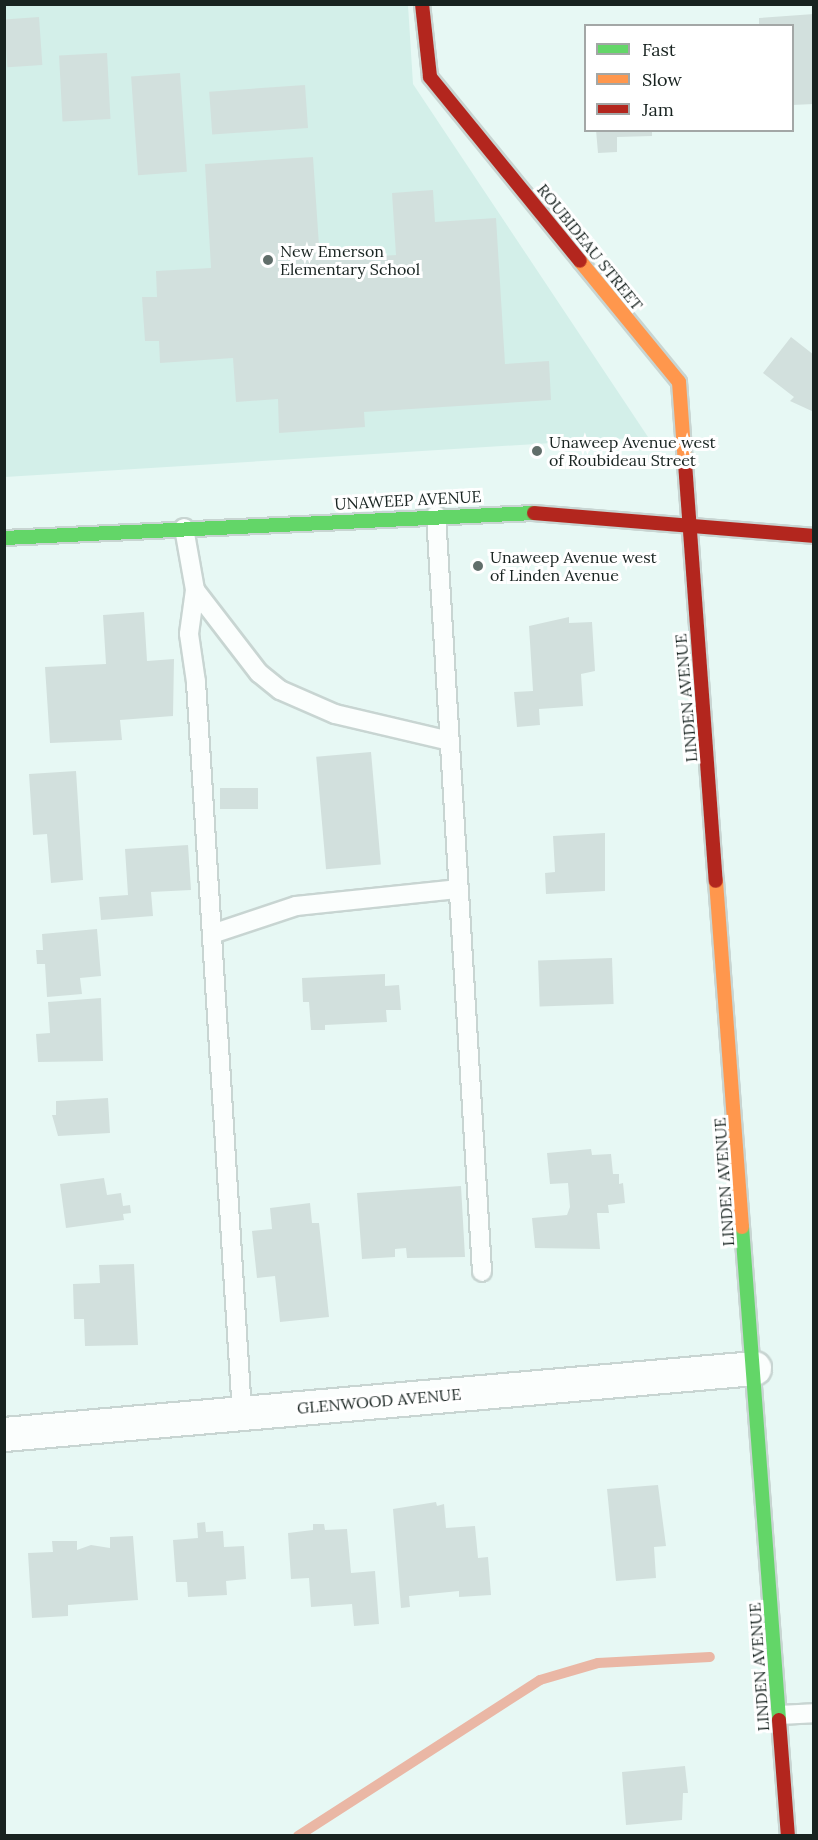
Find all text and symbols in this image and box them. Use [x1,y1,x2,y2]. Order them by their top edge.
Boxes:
legend [584,24,794,132]
text: Fast [642,38,676,61]
text: Slow [642,68,682,91]
text: Jam [642,98,674,121]
street label: ROUBIDEAU STREET [533,180,647,314]
place label: New Emerson Elementary School [280,241,420,279]
marker: New Emerson Elementary School [261,253,275,267]
place label: Unaweep Avenue west of Roubideau Street [549,432,716,470]
marker: Unaweep Avenue west of Roubideau Street [530,444,544,458]
street label: UNAWEEP AVENUE [334,487,482,513]
place label: Unaweep Avenue west of Linden Avenue [490,547,657,585]
marker: Unaweep Avenue west of Linden Avenue [471,559,485,573]
street label: LINDEN AVENUE [671,633,701,763]
street label: LINDEN AVENUE [710,1117,738,1247]
street label: GLENWOOD AVENUE [296,1384,462,1418]
street label: LINDEN AVENUE [745,1602,773,1732]

